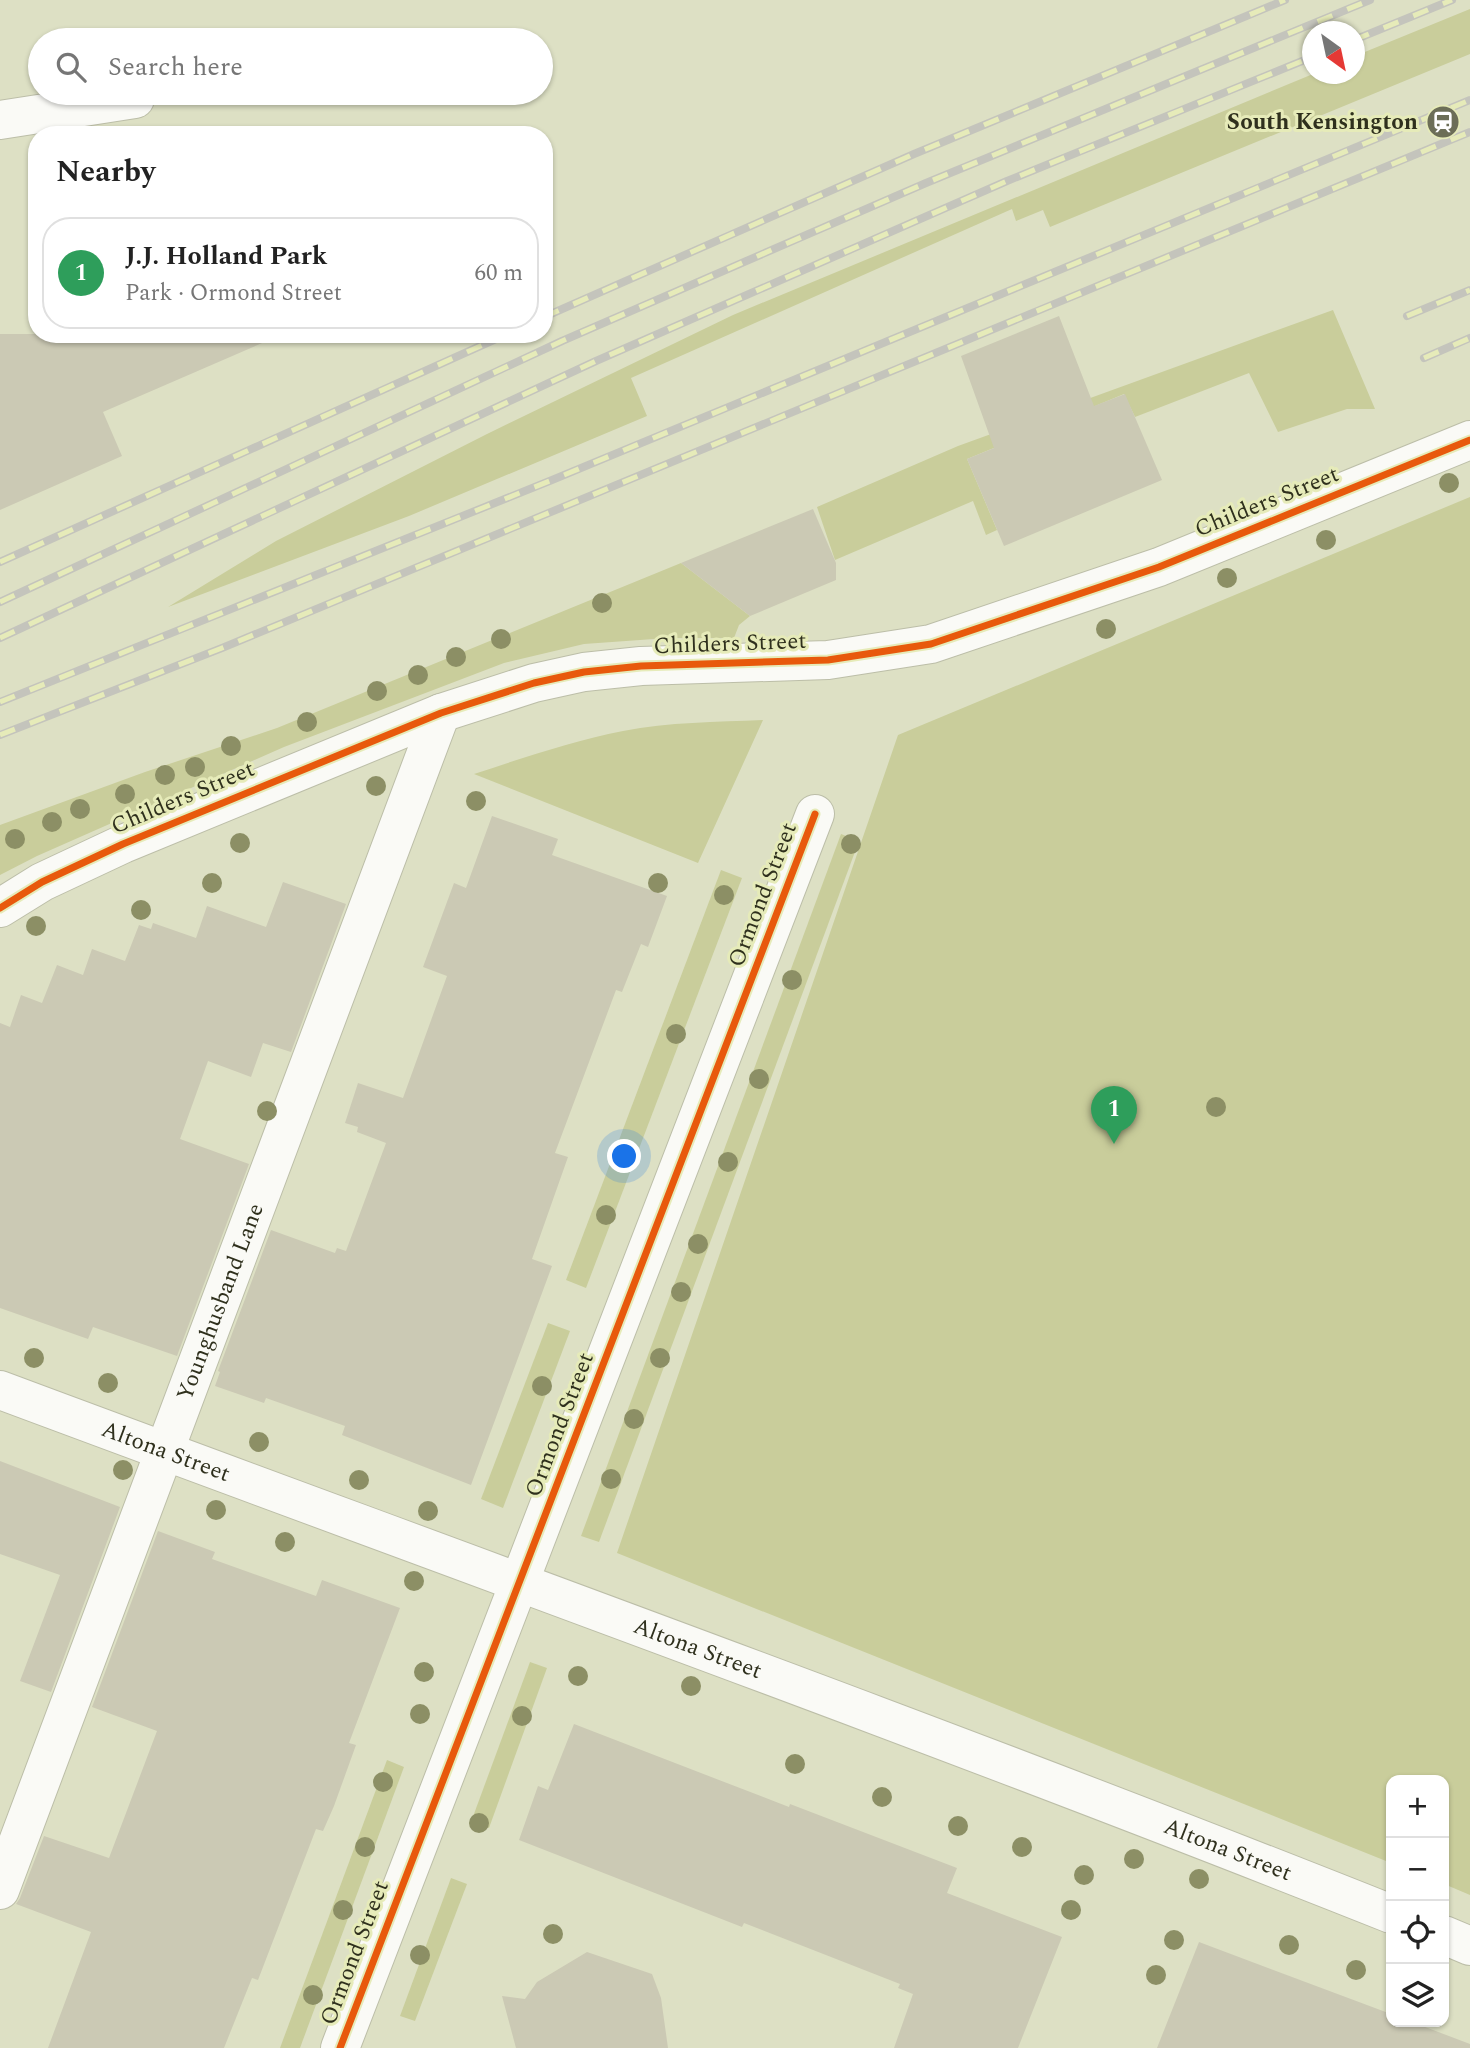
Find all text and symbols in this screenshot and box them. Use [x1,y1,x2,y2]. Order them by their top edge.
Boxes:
north arrow [1302,21,1365,84]
search box [28,28,553,105]
text: Search here [108,47,243,87]
icon: search [52,48,90,86]
station icon: South Kensington [1424,103,1462,141]
place label: South Kensington [1227,105,1418,140]
text: Nearby [56,149,155,195]
text: J.J. Holland Park [125,236,327,276]
text: 1 [75,256,87,291]
text: 60 m [474,256,523,291]
text: Park · Ormond Street [125,276,342,311]
street label: Childers Street [1189,457,1345,547]
street label: Childers Street [653,624,807,664]
street label: Childers Street [106,752,260,844]
street label: Ormond Street [719,818,807,972]
pin: 1 [1091,1086,1137,1144]
your location [607,1139,641,1173]
street label: Younghusband Lane [167,1198,273,1406]
street label: Ormond Street [516,1348,604,1502]
street label: Altona Street [96,1412,235,1491]
street label: Altona Street [628,1609,767,1688]
map controls [1386,1775,1449,2027]
button: + [1386,1775,1449,1838]
street label: Altona Street [1158,1809,1297,1891]
button: − [1386,1838,1449,1901]
street label: Ormond Street [311,1876,399,2030]
button: locate [1386,1901,1449,1964]
button: layers [1386,1964,1449,2027]

